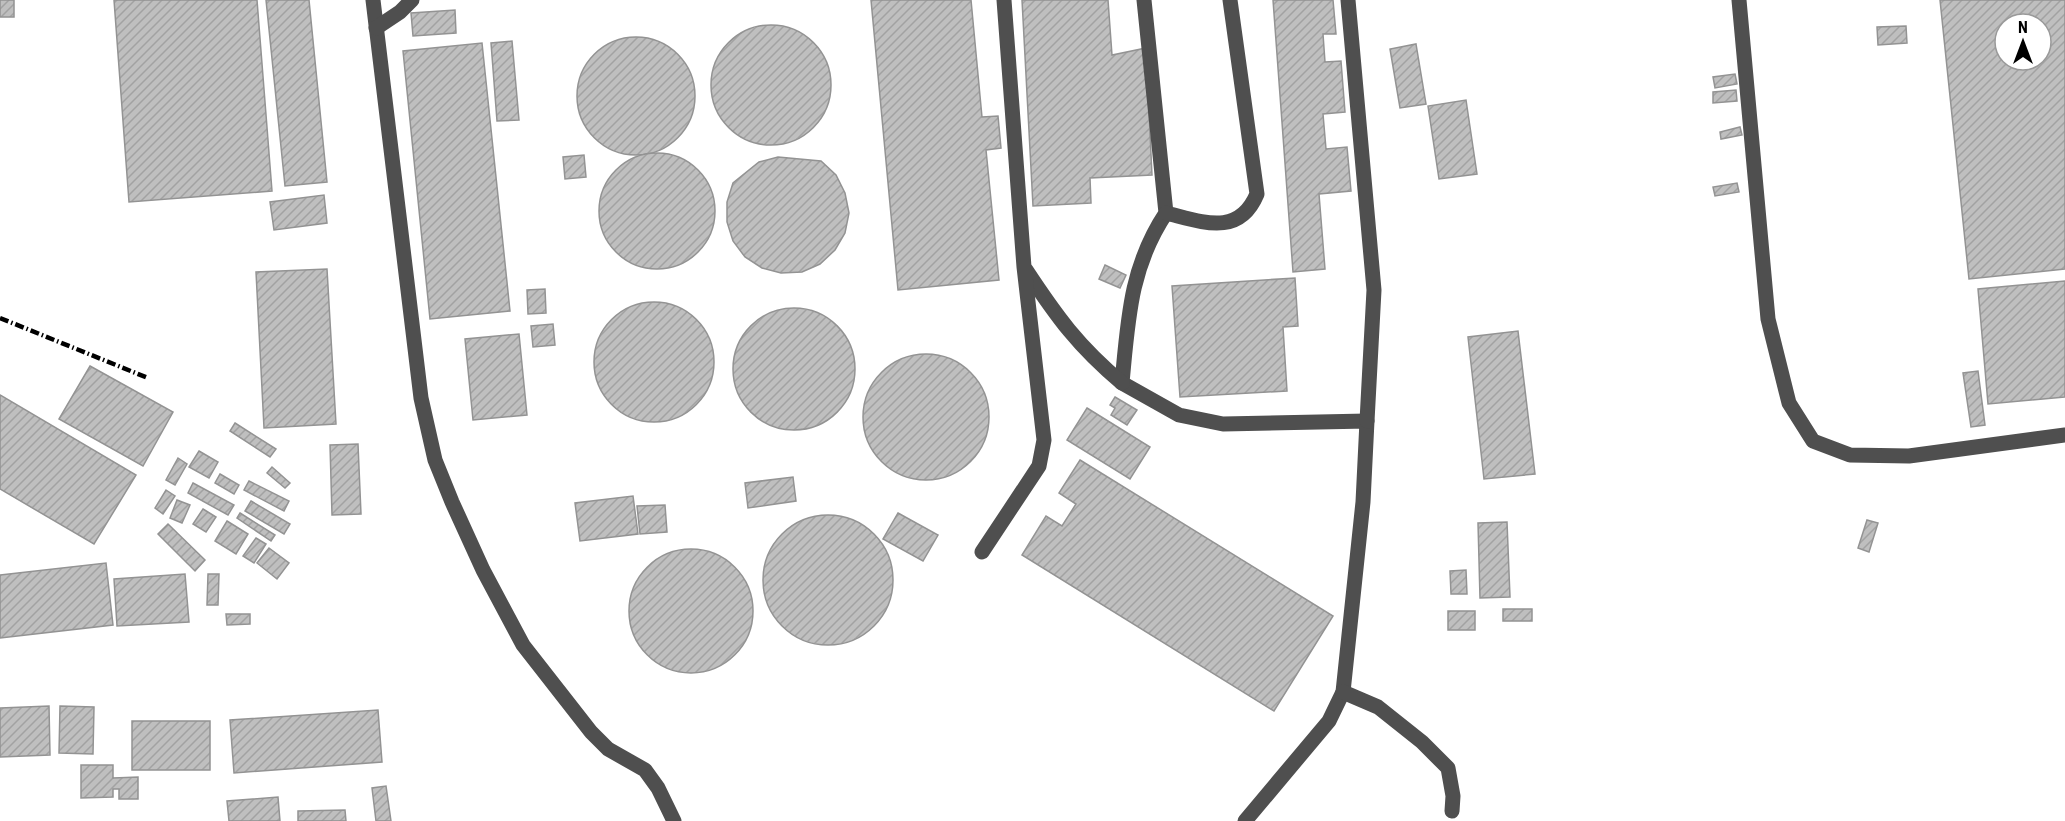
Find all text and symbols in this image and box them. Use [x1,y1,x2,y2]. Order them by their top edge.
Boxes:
north arrow [1993,12,2053,72]
text: N [2018,18,2028,37]

